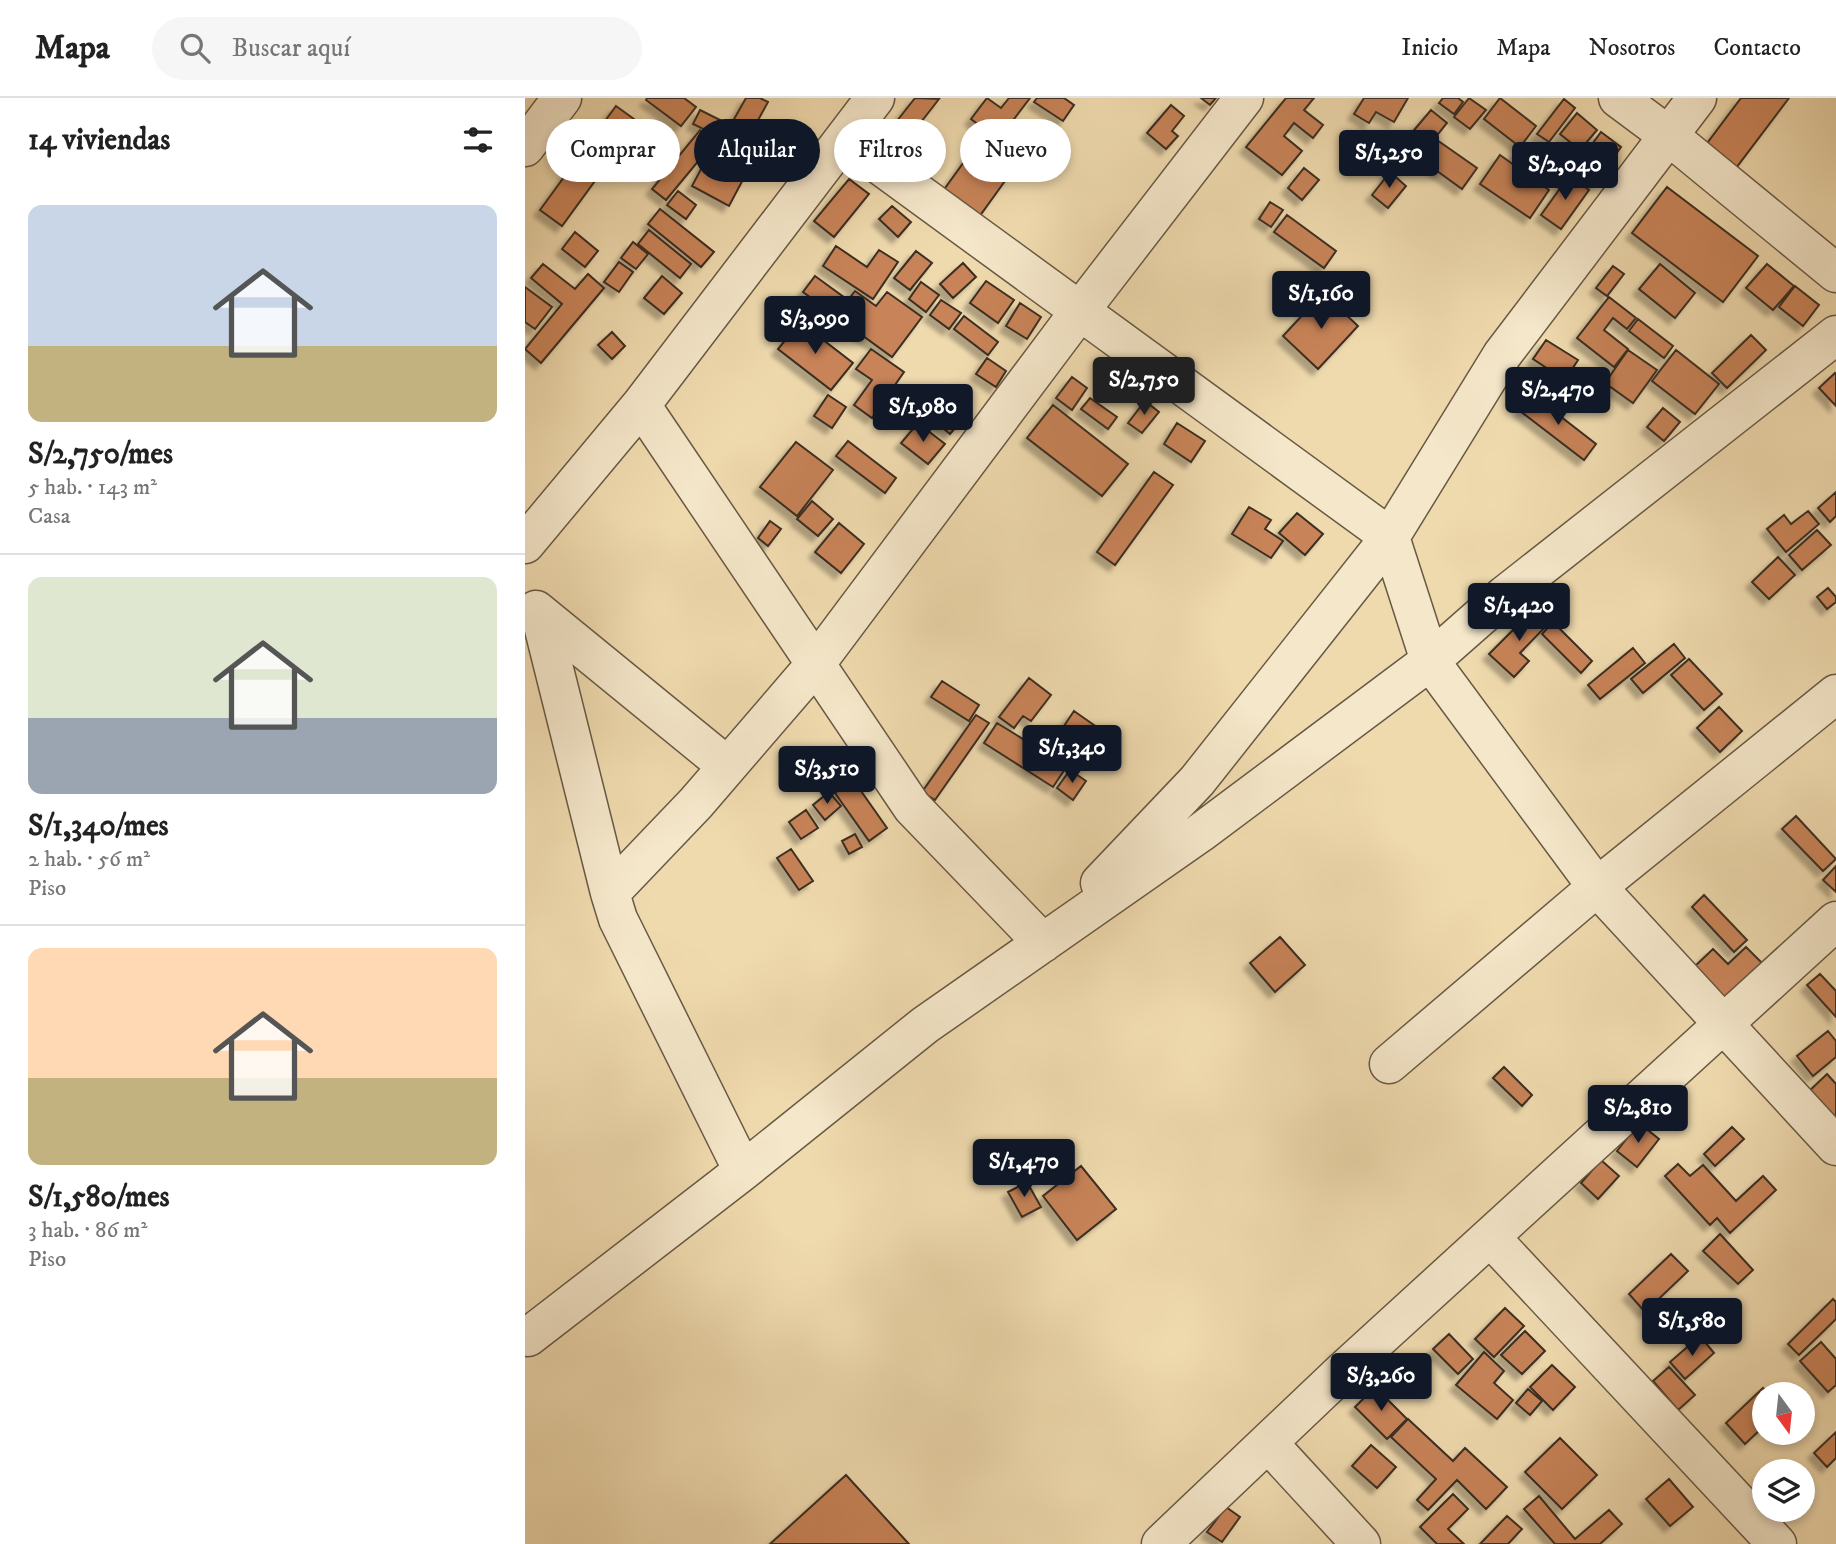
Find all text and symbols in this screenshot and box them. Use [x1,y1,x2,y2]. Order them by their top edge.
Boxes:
search box [152,17,642,80]
text: Mapa [35,28,110,69]
icon: search [176,29,214,67]
text: Buscar aquí [232,32,350,65]
text: Inicio [1401,33,1458,63]
text: Mapa [1496,33,1551,63]
text: Nosotros [1589,33,1675,63]
text: Contacto [1713,33,1801,63]
chip: Comprar [546,119,680,182]
chip: Alquilar [694,119,820,182]
chip: Filtros [834,119,946,182]
chip: Nuevo [960,119,1071,182]
icon: filters [459,121,497,159]
text: 14 viviendas [28,122,170,159]
pin: S/1,250 [1324,130,1454,190]
text: S/1,250 [1355,138,1423,167]
pin: S/2,040 [1500,142,1630,202]
text: S/2,040 [1528,150,1602,179]
icon: home [200,250,326,376]
pin: S/1,160 [1256,272,1386,331]
text: S/1,160 [1288,279,1354,308]
pin: S/3,090 [750,296,880,356]
text: S/3,090 [780,304,850,333]
pin: S/2,750 [1079,358,1209,417]
text: S/2,750 [1109,365,1179,394]
pin: S/2,470 [1493,368,1623,427]
text: S/2,470 [1521,375,1595,404]
pin: S/1,980 [858,384,988,444]
text: S/1,980 [889,392,957,421]
text: S/2,750/mes [28,436,173,473]
text: 5 hab. · 143 m² [28,473,157,502]
text: Casa [28,502,71,531]
pin: S/1,420 [1454,584,1584,643]
text: S/1,420 [1484,591,1554,620]
icon: home [200,622,326,748]
pin: S/1,340 [1007,726,1137,785]
text: S/1,340 [1038,733,1106,762]
pin: S/3,510 [762,746,892,806]
text: S/3,510 [795,754,859,783]
text: S/1,340/mes [28,808,169,845]
text: 2 hab. · 56 m² [28,845,150,874]
text: Piso [28,874,66,903]
icon: home [200,993,326,1119]
pin: S/2,810 [1573,1086,1703,1145]
text: S/2,810 [1604,1093,1672,1122]
pin: S/1,470 [959,1140,1089,1199]
text: S/1,470 [989,1147,1059,1176]
text: S/1,580/mes [28,1179,170,1216]
text: 3 hab. · 86 m² [28,1216,147,1245]
text: Piso [28,1245,66,1274]
pin: S/1,580 [1627,1298,1757,1358]
text: S/1,580 [1658,1306,1726,1335]
pin: S/3,260 [1316,1354,1446,1413]
text: S/3,260 [1347,1361,1415,1390]
north arrow [1752,1382,1815,1446]
map controls [1752,1382,1815,1522]
button: layers [1752,1459,1815,1522]

